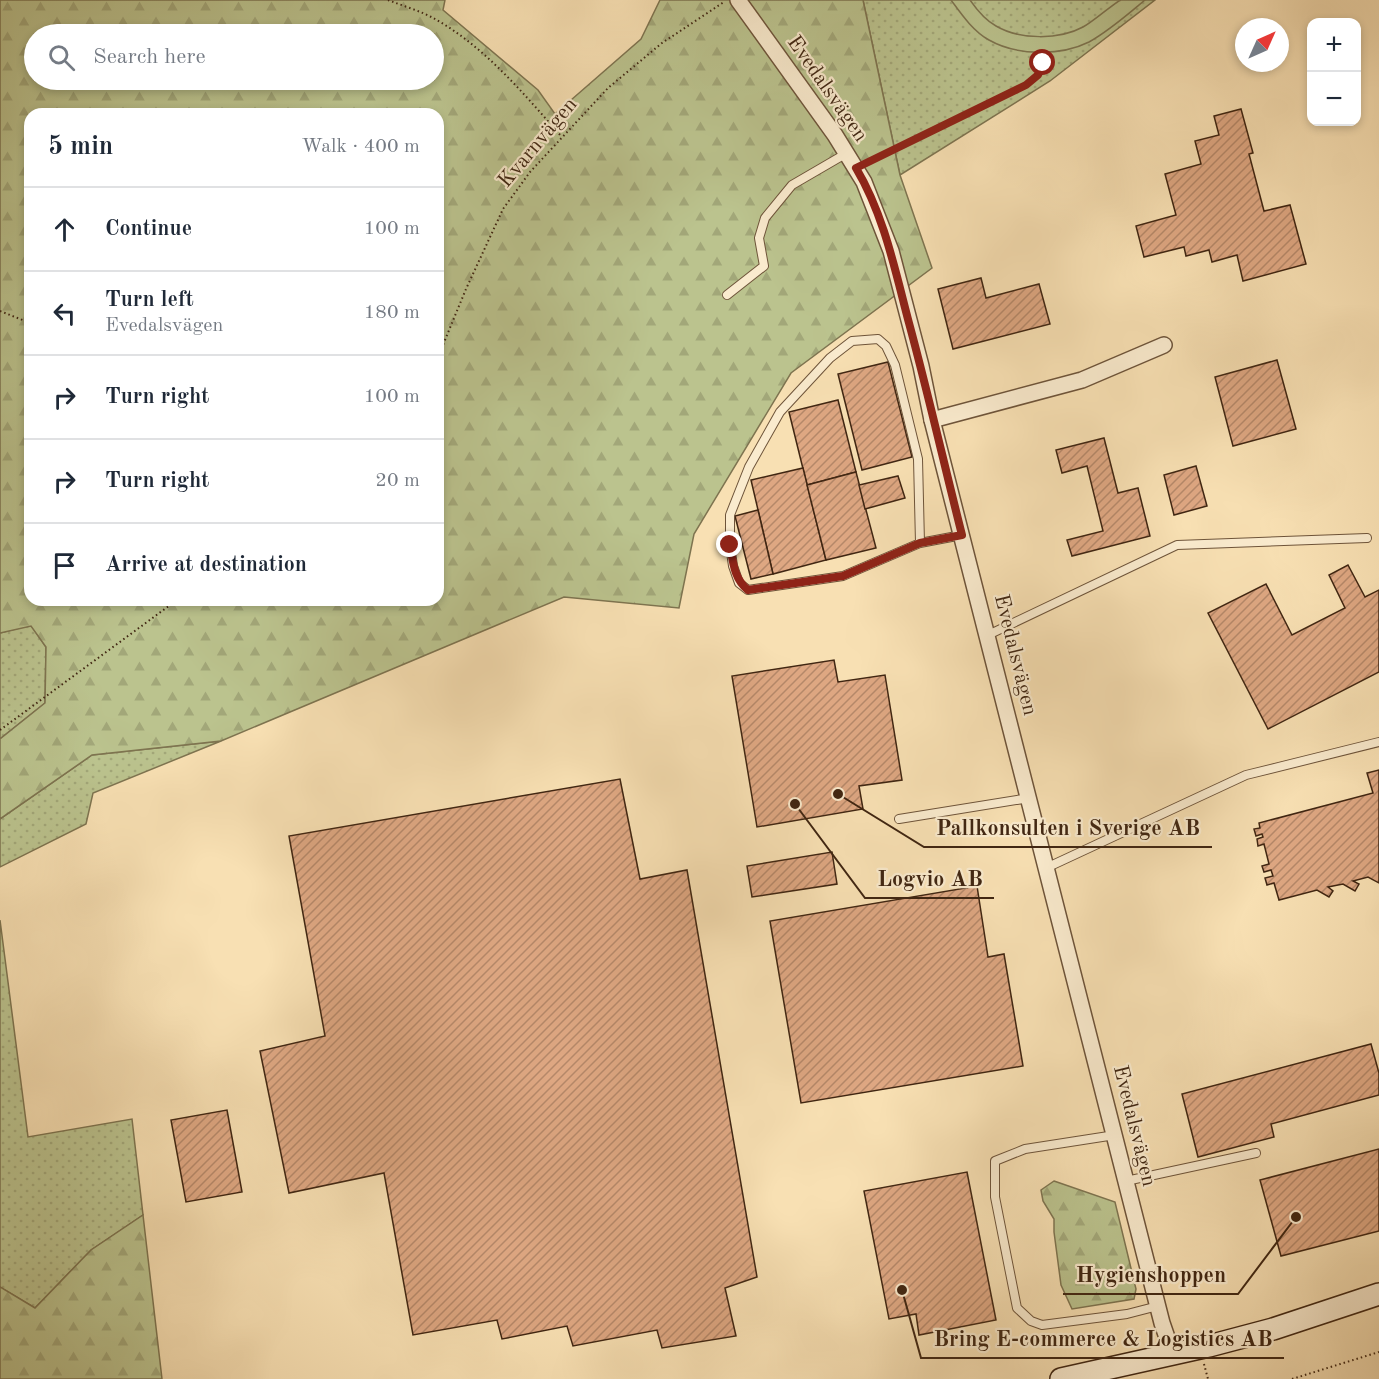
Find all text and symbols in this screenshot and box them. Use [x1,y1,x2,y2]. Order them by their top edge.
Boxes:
north arrow [1235,18,1289,72]
map controls [1307,18,1361,126]
button: + [1307,18,1361,72]
search box [24,24,444,90]
street label: Evedalsvägen [783,32,871,146]
icon: search [45,41,78,74]
text: Search here [93,46,206,68]
route start [1029,49,1055,75]
button: − [1307,72,1361,126]
street label: Kvarnvägen [494,94,582,192]
text: 5 min [48,134,113,160]
text: Walk · 400 m [301,137,420,157]
icon: ahead [48,213,81,246]
text: Continue [105,218,192,240]
text: 100 m [364,219,420,239]
text: Turn left [105,289,194,311]
icon: left [48,297,81,330]
text: 180 m [364,303,420,323]
text: Evedalsvägen [105,316,223,336]
icon: right [48,381,81,414]
text: Turn right [105,386,209,408]
text: 100 m [364,387,420,407]
icon: right [48,465,81,498]
text: Turn right [105,470,209,492]
text: 20 m [375,471,420,491]
route end [716,531,742,557]
icon: arrive [48,549,81,582]
text: Arrive at destination [105,554,307,576]
street label: Evedalsvägen [990,592,1040,718]
callout: Pallkonsulten i Sverige AB [924,807,1212,847]
text: Pallkonsulten i Sverige AB [936,818,1200,840]
callout: Logvio AB [865,858,994,898]
text: Logvio AB [877,869,983,891]
street label: Evedalsvägen [1109,1063,1159,1189]
callout: Hygienshoppen [1063,1254,1238,1294]
text: Hygienshoppen [1076,1265,1226,1287]
callout: Bring E-commerce & Logistics AB [921,1318,1284,1358]
text: Bring E-commerce & Logistics AB [933,1329,1273,1351]

